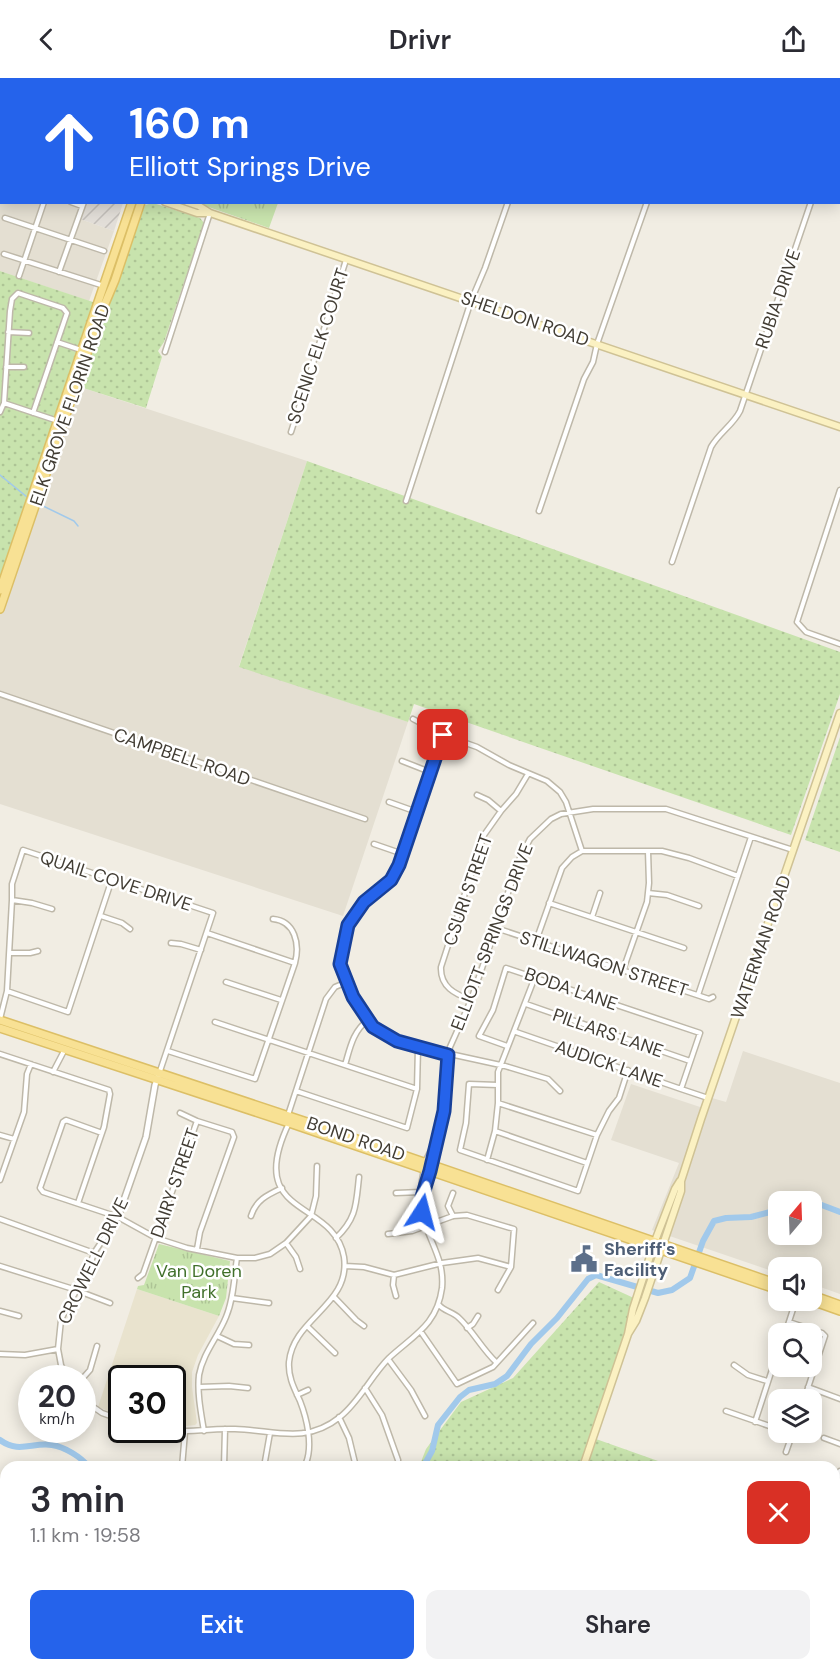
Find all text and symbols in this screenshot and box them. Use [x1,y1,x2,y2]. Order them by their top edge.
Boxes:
text: Drivr [389,22,451,57]
icon: back [30,23,63,56]
icon: share [777,23,810,56]
text: 160 m [129,96,250,151]
icon: ahead [30,102,108,180]
text: Elliott Springs Drive [129,149,371,184]
street label: RUBIA DRIVE [750,246,806,352]
street label: SCENIC ELK COURT [282,265,354,427]
street label: SHELDON ROAD [458,286,592,352]
street label: ELK GROVE FLORIN ROAD [24,301,116,509]
pin [417,709,468,760]
icon: arrive [426,718,459,751]
street label: CAMPBELL ROAD [110,722,254,792]
street label: CSURI STREET [438,831,498,949]
street label: ELLIOTT SPRINGS DRIVE [445,840,539,1034]
street label: QUAIL COVE DRIVE [37,845,195,917]
street label: WATERMAN ROAD [725,872,797,1022]
street label: STILLWAGON STREET [517,925,691,1003]
street label: BODA LANE [521,962,621,1016]
street label: PILLARS LANE [549,1003,667,1063]
street label: AUDICK LANE [552,1034,666,1094]
street label: BOND ROAD [304,1111,408,1167]
street label: DAIRY STREET [145,1125,205,1241]
position arrow [390,1180,454,1244]
north arrow [768,1191,822,1245]
map controls [768,1191,822,1443]
street label: CROWELL DRIVE [52,1194,134,1328]
place label: Sheriff's Facility [604,1237,676,1282]
public building icon: Sheriff's Facility [569,1244,599,1274]
button: sound [768,1257,822,1311]
park label: Van Doren Park [156,1259,242,1304]
button: search [768,1323,822,1377]
speed limit sign: 30 [108,1365,186,1443]
text: 20 [38,1377,76,1416]
button: layers [768,1389,822,1443]
text: km/h [39,1409,75,1429]
text: 3 min [30,1476,125,1523]
button: close [747,1481,810,1544]
text: 1.1 km · 19:58 [30,1522,141,1548]
button: Exit [30,1590,414,1659]
button: Share [426,1590,810,1659]

